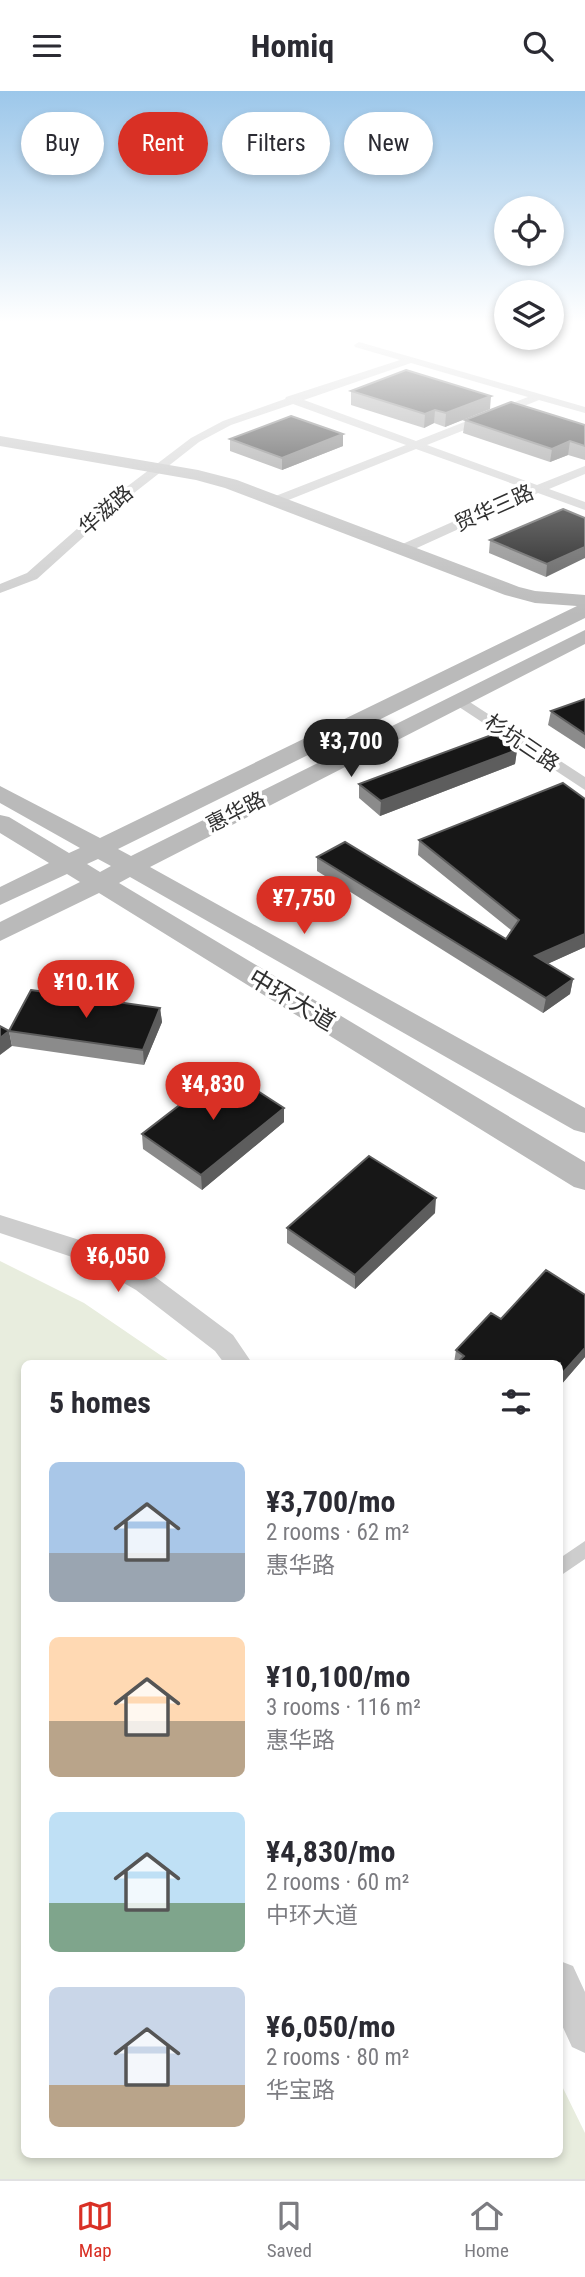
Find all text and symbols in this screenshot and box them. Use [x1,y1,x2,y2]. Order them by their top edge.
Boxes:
icon: menu [28,27,66,65]
text: Homiq [251,27,334,65]
icon: search [519,27,557,65]
chip: Buy [21,112,104,175]
chip: Rent [118,112,208,175]
chip: Filters [222,112,330,175]
chip: New [344,112,433,175]
map controls [494,196,564,350]
button: locate [494,196,564,266]
button: layers [494,280,564,350]
street label: 华滋路 [74,480,138,540]
street label: 贸华三路 [451,480,537,536]
street label: 杉坑三路 [480,710,564,776]
pin: ¥3,700 [294,719,408,779]
text: ¥3,700 [319,728,383,755]
street label: 惠华路 [202,787,270,837]
pin: ¥7,750 [247,877,361,936]
text: ¥7,750 [272,885,336,912]
pin: ¥10.1K [29,961,143,1020]
street label: 中环大道 [244,963,340,1037]
text: ¥10.1K [53,969,119,996]
pin: ¥4,830 [156,1063,270,1122]
text: ¥4,830 [181,1071,245,1098]
pin: ¥6,050 [61,1235,175,1294]
text: ¥6,050 [86,1243,150,1270]
icon: filters [497,1383,535,1421]
text: 5 homes [49,1385,151,1420]
text: ¥3,700/mo [266,1484,395,1519]
icon: home [105,1490,189,1574]
text: 2 rooms · 62 m² [266,1519,409,1546]
text: 惠华路 [266,1552,335,1579]
text: ¥10,100/mo [266,1659,411,1694]
icon: home [105,1665,189,1749]
text: 3 rooms · 116 m² [266,1694,421,1721]
text: 惠华路 [266,1727,335,1754]
text: ¥4,830/mo [266,1834,395,1869]
icon: home [105,1840,189,1924]
text: 2 rooms · 60 m² [266,1869,409,1896]
text: 中环大道 [266,1902,358,1929]
text: ¥6,050/mo [266,2009,395,2044]
icon: home [105,2015,189,2099]
text: 2 rooms · 80 m² [266,2044,409,2071]
text: 华宝路 [266,2077,335,2104]
tab: Map [76,2197,114,2262]
tab: Saved [267,2197,312,2262]
tab: Home [464,2197,509,2262]

